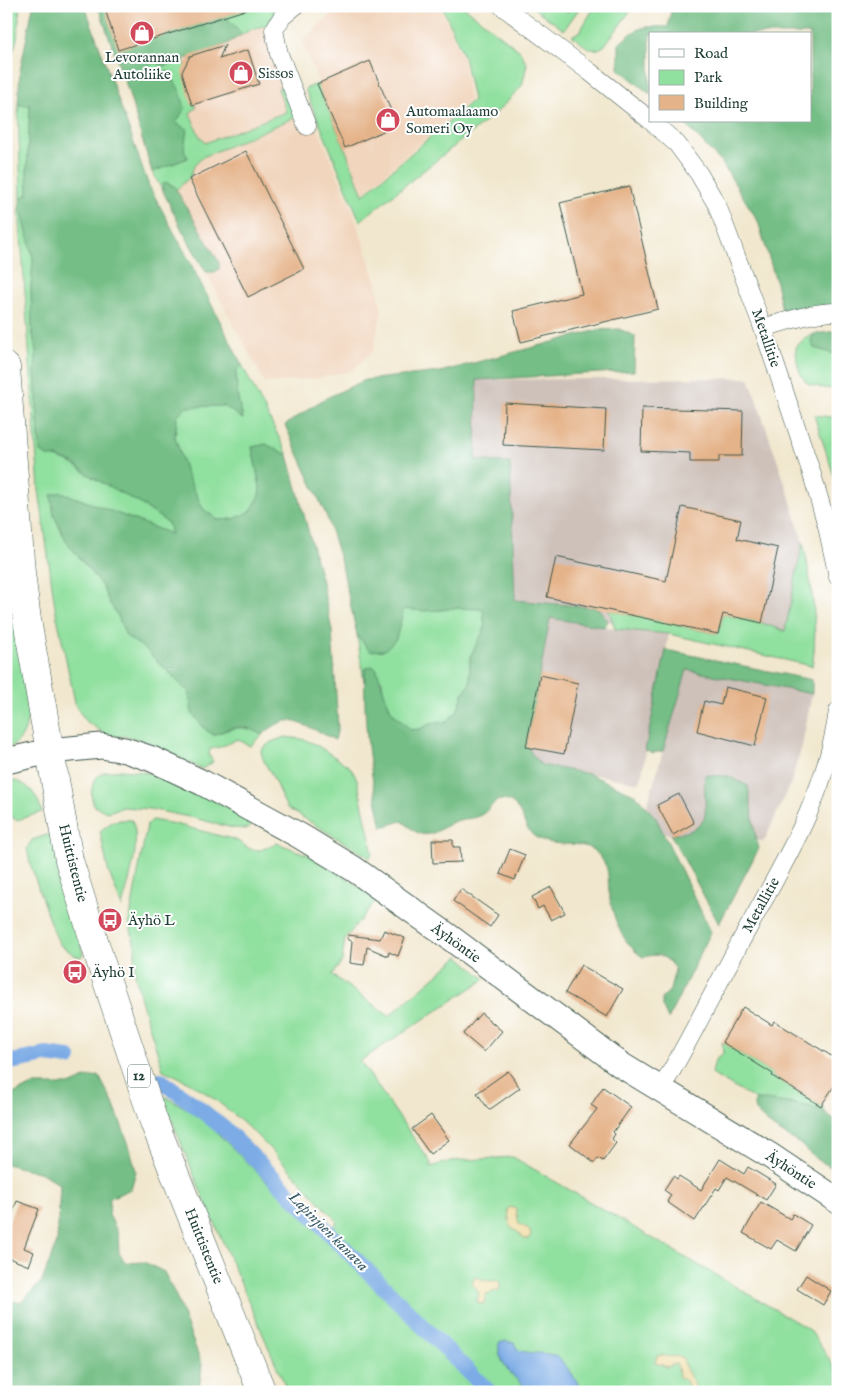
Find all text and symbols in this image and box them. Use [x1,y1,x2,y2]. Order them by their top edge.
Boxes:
shop icon: Levorannan Autoliike [129,20,155,46]
legend [649,32,812,122]
text: Road [694,44,729,63]
place label: Levorannan Autoliike [105,48,179,84]
shop icon: Sissos [228,60,254,86]
place label: Sissos [258,64,294,83]
text: Park [694,68,724,87]
text: Building [694,94,749,113]
place label: Automaalaamo Someri Oy [405,102,498,138]
shop icon: Automaalaamo Someri Oy [375,107,401,133]
street label: Metallitie [747,306,785,370]
street label: Huittistentie [54,822,92,904]
street label: Metallitie [738,874,784,936]
bus stop icon: Äyhö L [97,907,123,933]
place label: Äyhö L [127,911,175,930]
street label: Äyhöntie [427,918,485,967]
bus stop icon: Äyhö I [62,959,88,985]
place label: Äyhö I [91,963,135,982]
road number: 12 [128,1064,150,1088]
street label: Äyhöntie [761,1146,820,1194]
water label: Lapinjoen kanava [283,1187,372,1276]
street label: Huittistentie [180,1205,228,1287]

